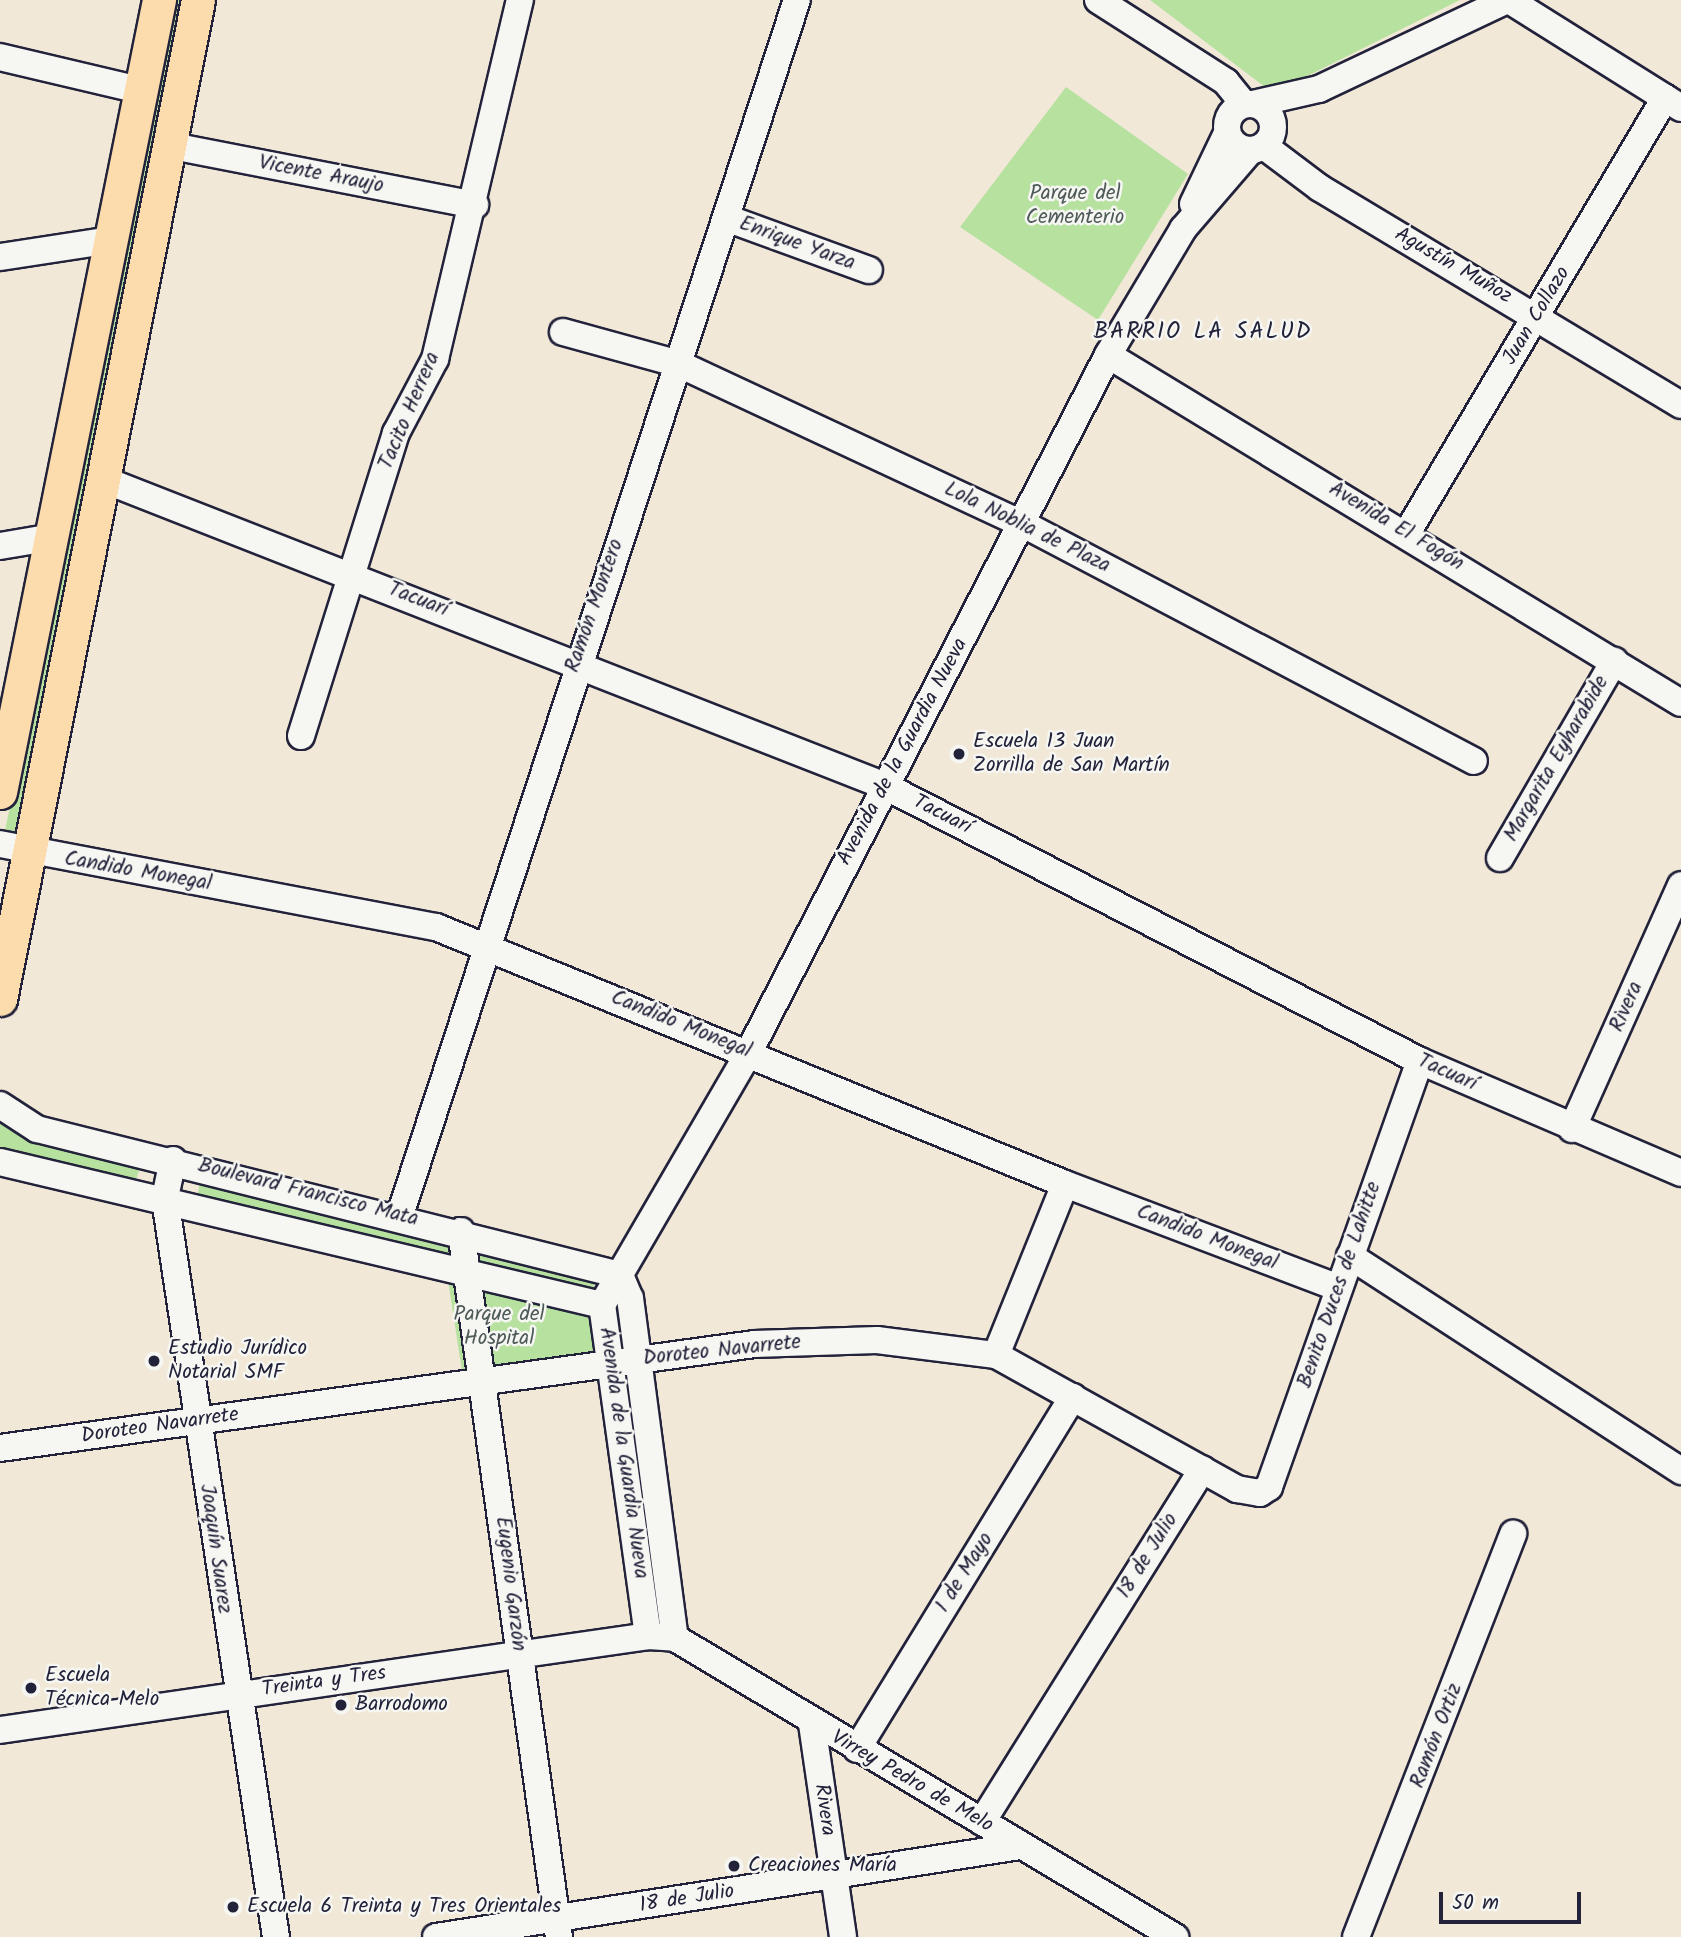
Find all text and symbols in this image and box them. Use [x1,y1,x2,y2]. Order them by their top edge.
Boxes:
street label: Vicente Araujo [256,151,386,199]
park label: Parque del Cementerio [1026,181,1124,231]
street label: Enrique Yarza [736,211,858,277]
street label: Agustín Muñoz [1390,222,1516,310]
street label: Juan Collazo [1498,262,1576,370]
district label: BARRIO LA SALUD [1095,318,1311,346]
street label: Tacito Herrera [374,348,446,474]
street label: Lola Noblia de Plaza [940,477,1114,579]
street label: Avenida El Fogón [1324,477,1468,577]
street label: Ramón Montero [560,536,630,676]
street label: Tacuarí [384,577,452,623]
street label: Avenida de la Guardia Nueva [832,634,974,870]
street label: Margarita Eyharabide [1499,671,1615,847]
place label: Escuela 13 Juan Zorrilla de San Martín [973,729,1170,779]
marker: Escuela 13 Juan Zorrilla de San Martín [951,746,967,762]
street label: Tacuarí [909,790,975,840]
street label: Candido Monegal [62,847,214,897]
street label: Rivera [1605,978,1649,1036]
street label: Candido Monegal [607,985,755,1065]
street label: Tacuarí [1413,1049,1481,1097]
street label: Boulevard Francisco Mata [195,1153,421,1233]
street label: Benito Duces de Lahitte [1293,1179,1387,1391]
street label: Candido Monegal [1133,1200,1281,1276]
park label: Parque del Hospital [453,1302,545,1352]
street label: Avenida de la Guardia Nueva [593,1326,653,1580]
street label: Doroteo Navarrete [642,1330,802,1372]
place label: Estudio Jurídico Notarial SMF [168,1336,307,1386]
marker: Estudio Jurídico Notarial SMF [146,1353,162,1369]
street label: Doroteo Navarrete [80,1402,240,1450]
street label: Joaquín Suarez [193,1483,237,1615]
street label: 18 de Julio [1112,1509,1184,1603]
street label: Eugenio Garzón [489,1515,531,1653]
street label: 1 de Mayo [931,1529,999,1617]
street label: Treinta y Tres [260,1661,388,1703]
place label: Escuela Técnica Melo [45,1663,159,1713]
marker: Escuela Técnica Melo [23,1680,39,1696]
street label: Ramón Ortiz [1406,1680,1468,1792]
place label: Barrodomo [355,1692,448,1718]
marker: Barrodomo [333,1697,349,1713]
street label: Virrey Pedro de Melo [826,1725,998,1839]
street label: Rivera [808,1782,840,1838]
place label: Creaciones María [748,1853,897,1879]
marker: Creaciones María [726,1858,742,1874]
scale bar [1443,1878,1585,1922]
street label: 18 de Julio [638,1879,736,1919]
text: 50 m [1452,1887,1499,1920]
place label: Escuela 6 Treinta y Tres Orientales [247,1894,561,1920]
marker: Escuela 6 Treinta y Tres Orientales [225,1899,241,1915]

